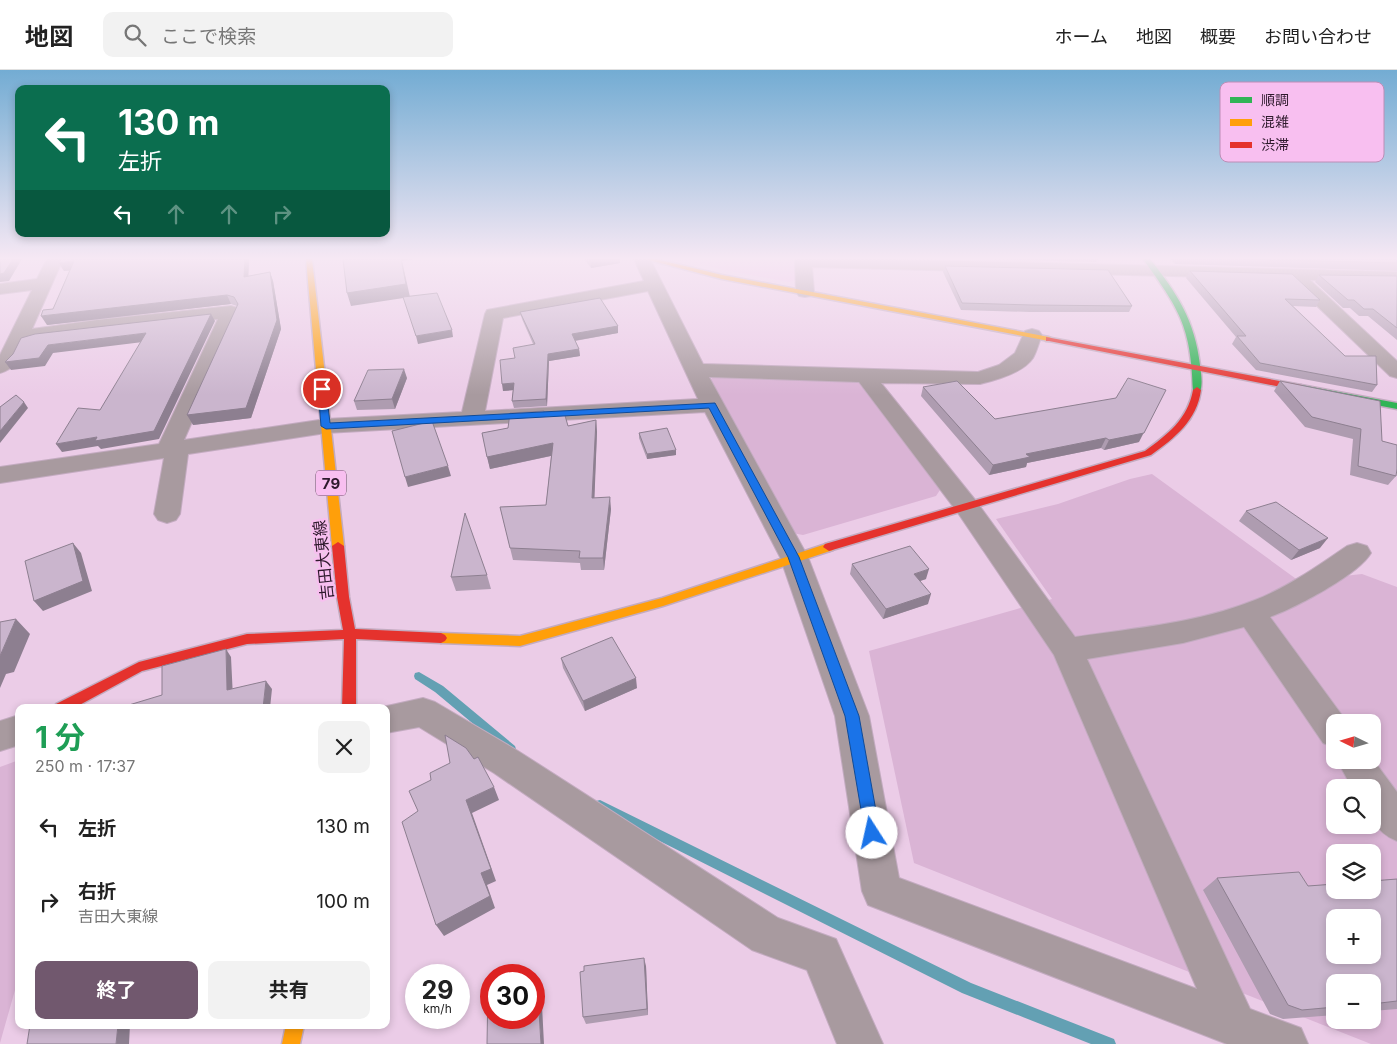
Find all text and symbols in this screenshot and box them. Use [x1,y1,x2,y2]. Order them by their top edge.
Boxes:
search box [103,12,453,57]
icon: search [121,21,149,49]
text: 地図 [25,22,73,51]
text: ここで検索 [161,25,256,48]
text: ホーム [1055,26,1108,47]
text: 地図 [1136,26,1172,47]
text: 概要 [1200,26,1236,47]
text: お問い合わせ [1264,26,1372,47]
legend [1220,82,1384,162]
text: 順調 [1261,91,1289,108]
text: 130 m [118,101,220,143]
icon: left [35,105,100,170]
text: 混雑 [1261,113,1289,130]
text: 渋滞 [1261,136,1289,153]
text: 左折 [118,148,162,174]
icon: left [109,200,137,228]
icon: ahead [162,200,190,228]
icon: ahead [215,200,243,228]
icon: right [268,200,296,228]
pin [301,368,343,410]
icon: arrive [308,375,336,403]
road number: 79 [316,470,346,496]
street label: 吉田大東線 [309,519,337,601]
north arrow [1326,714,1381,769]
map controls [1326,714,1381,1029]
text: 1 分 [35,719,85,755]
button: close [318,721,370,773]
text: 250 m · 17:37 [35,756,135,776]
button: search [1326,779,1381,834]
position arrow [845,806,897,858]
icon: left [35,813,63,841]
text: 130 m [317,815,370,838]
text: 左折 [78,817,116,840]
button: layers [1326,844,1381,899]
text: 右折 [78,880,116,903]
icon: right [35,888,63,916]
text: 100 m [316,890,370,913]
text: 吉田大東線 [78,906,158,926]
button: + [1326,909,1381,964]
button: 終了 [35,961,198,1019]
button: 共有 [208,961,370,1019]
speed limit sign: 30 [480,964,545,1029]
button: − [1326,974,1381,1029]
text: 29 [422,975,453,1005]
text: km/h [423,1001,452,1016]

